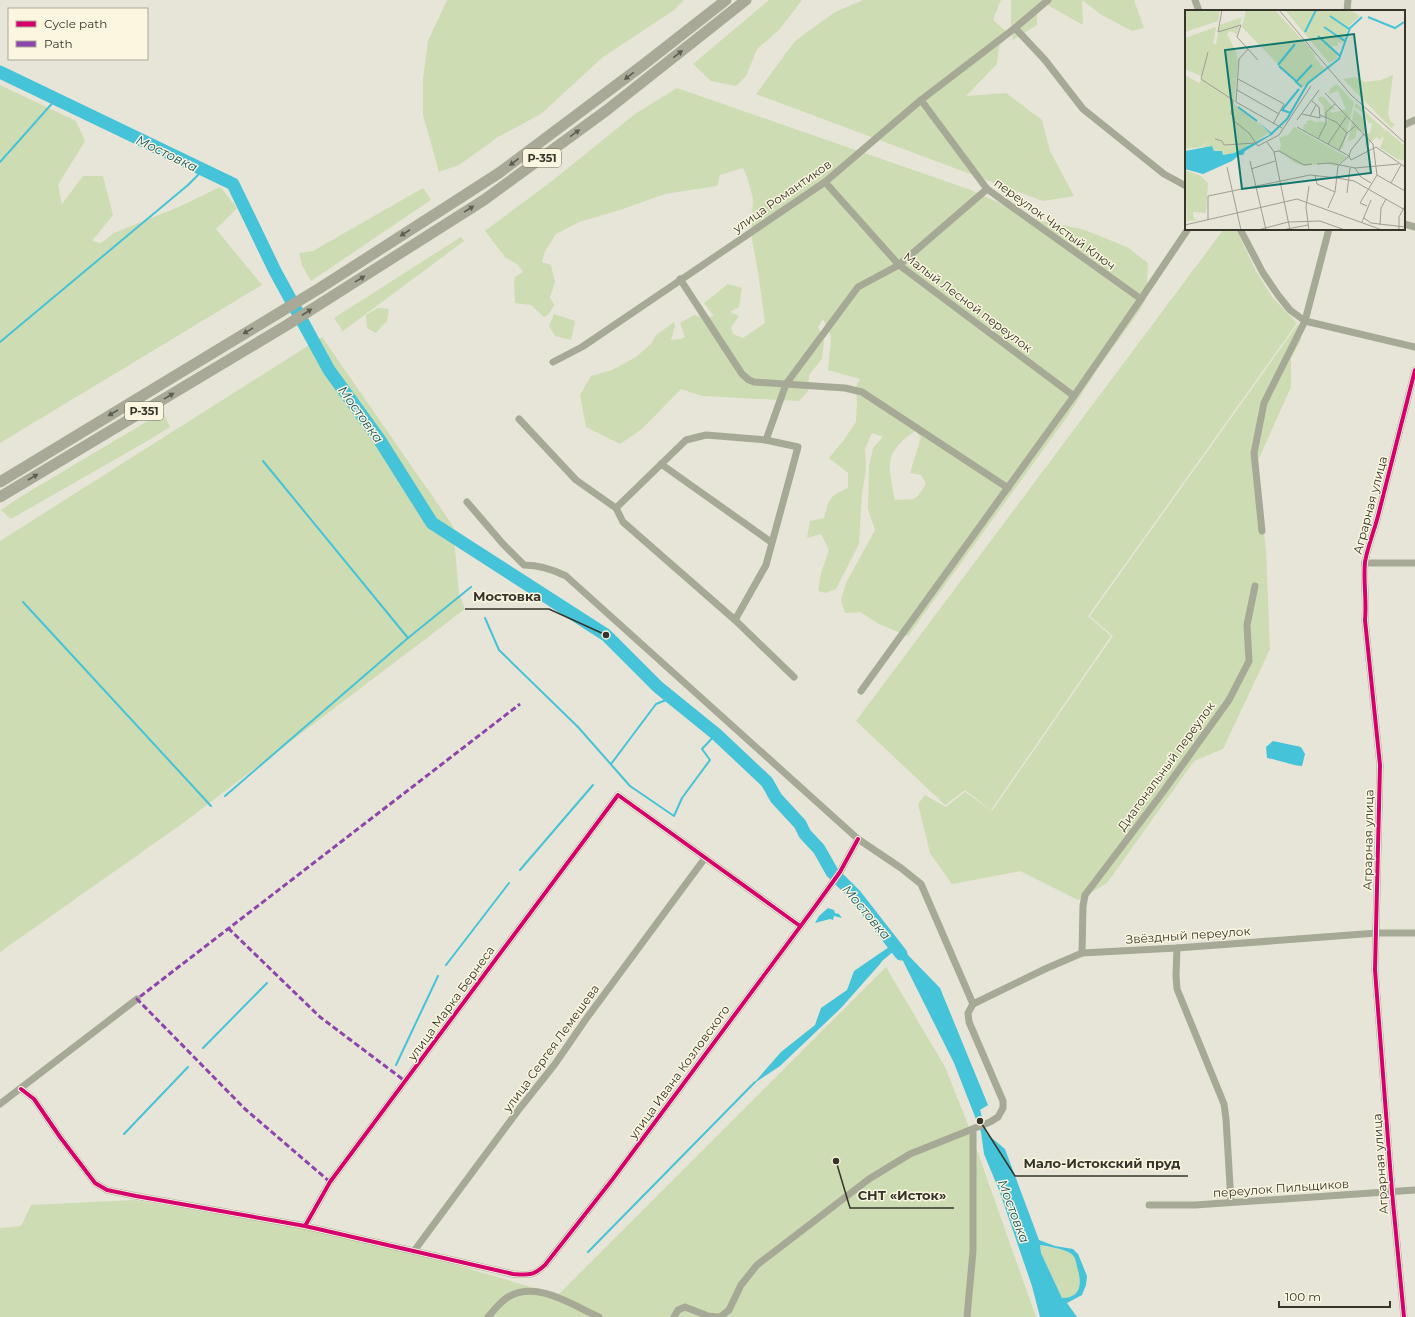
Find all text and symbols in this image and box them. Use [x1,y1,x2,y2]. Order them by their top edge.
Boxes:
legend [8,8,148,60]
inset map [1185,10,1405,230]
text: Cycle path [44,16,107,31]
text: Path [44,36,73,51]
one-way arrow [673,50,684,58]
one-way arrow [624,72,635,80]
one-way arrow [570,130,580,138]
water label: Мостовка [134,131,200,175]
road number: Р-351 [523,149,561,167]
street label: улица Романтиков [729,156,834,236]
one-way arrow [508,158,519,166]
street label: переулок Чистый Ключ [991,175,1119,273]
one-way arrow [464,205,475,213]
one-way arrow [400,229,410,237]
street label: Малый Лесной переулок [901,249,1035,355]
one-way arrow [354,275,365,282]
one-way arrow [302,308,312,316]
one-way arrow [242,328,254,335]
water label: Мостовка [335,382,387,446]
one-way arrow [163,392,175,399]
road number: Р-351 [125,402,163,420]
one-way arrow [107,410,119,417]
street label: Аграрная улица [1350,454,1390,556]
one-way arrow [28,473,38,481]
callout: Мостовка [465,584,549,609]
text: Мостовка [473,588,541,604]
street label: Диагональный переулок [1114,699,1218,833]
street label: Аграрная улица [1360,789,1376,891]
water label: Мостовка [839,881,895,943]
street label: Звёздный переулок [1125,923,1251,947]
street label: улица Марка Бернеса [404,943,498,1064]
street label: улица Сергея Лемешева [499,981,602,1116]
street label: улица Ивана Козловского [625,1002,733,1143]
street label: Аграрная улица [1369,1113,1391,1215]
callout: Мало-Истокский пруд [1015,1151,1188,1176]
text: Мало-Истокский пруд [1024,1155,1180,1171]
street label: переулок Пильщиков [1212,1176,1350,1200]
water label: Мостовка [995,1177,1033,1245]
callout: СНТ «Исток» [850,1183,954,1208]
text: СНТ «Исток» [858,1187,946,1203]
scale bar [1279,1283,1390,1309]
text: 100 m [1285,1289,1321,1304]

